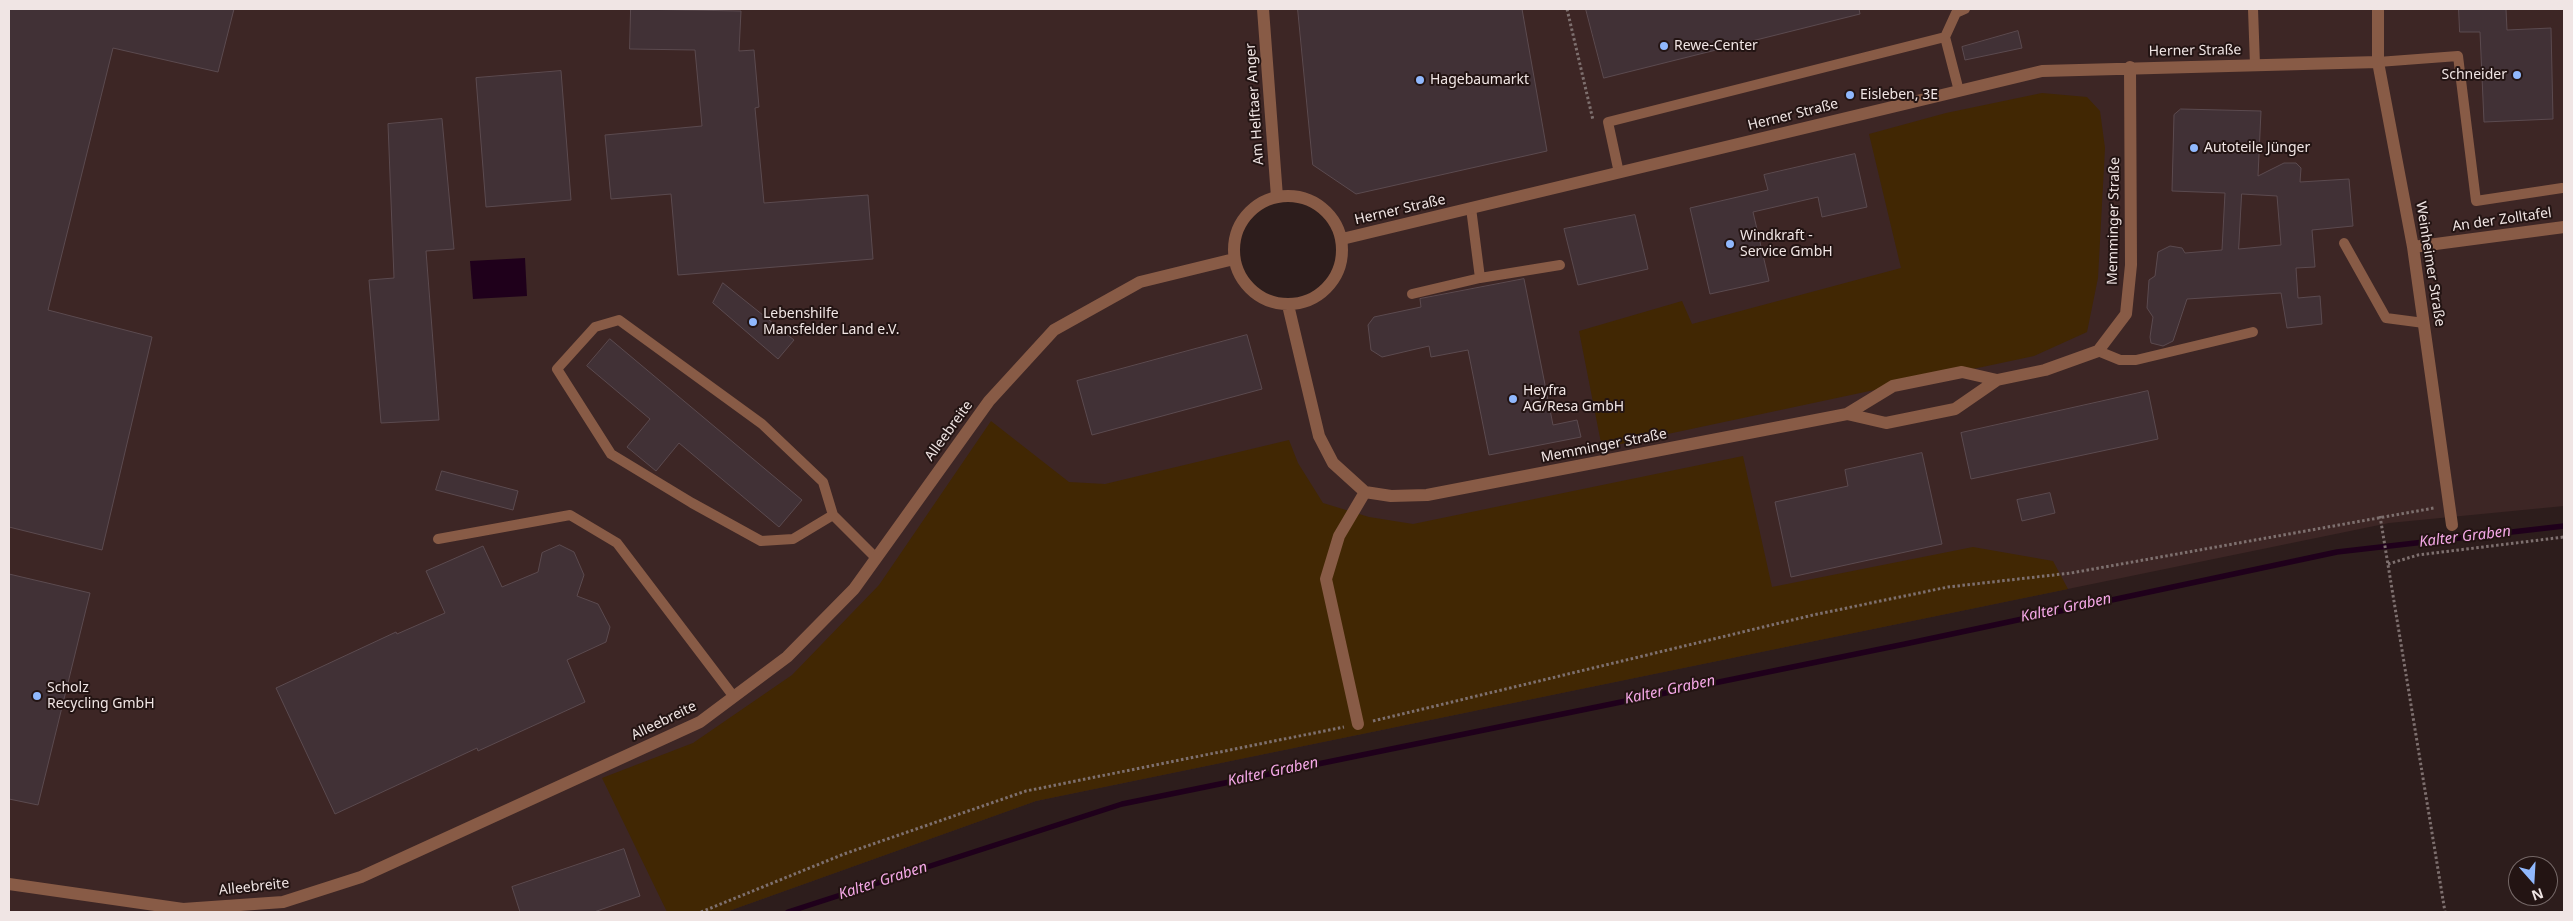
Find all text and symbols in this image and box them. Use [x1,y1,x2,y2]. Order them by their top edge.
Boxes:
place label: Rewe-Center [1674,38,1758,54]
marker: Rewe-Center [1658,40,1670,52]
street label: Am Helftaer Anger [1242,42,1268,166]
street label: Herner Straße [2148,42,2242,60]
place label: Schneider [2441,67,2507,83]
marker: Schneider [2511,69,2523,81]
place label: Hagebaumarkt [1430,72,1529,88]
marker: Hagebaumarkt [1414,74,1426,86]
place label: Eisleben, 3E [1860,87,1938,103]
marker: Eisleben, 3E [1844,89,1856,101]
street label: Herner Straße [1746,96,1840,134]
place label: Autoteile Jünger [2204,140,2310,156]
marker: Autoteile Jünger [2188,142,2200,154]
street label: Memminger Straße [2104,157,2124,285]
street label: Herner Straße [1353,191,1447,229]
street label: Weinheimer Straße [2412,200,2448,328]
street label: An der Zolltafel [2451,205,2553,235]
place label: Windkraft - Service GmbH [1740,228,1833,260]
marker: Windkraft - Service GmbH [1724,238,1736,250]
place label: Lebenshilfe Mansfelder Land e.V. [763,306,900,338]
marker: Lebenshilfe Mansfelder Land e.V. [747,316,759,328]
place label: Heyfra AG/Resa GmbH [1523,383,1624,416]
marker: Heyfra AG/Resa GmbH [1507,393,1519,405]
street label: Alleebreite [921,398,977,464]
street label: Memminger Straße [1540,426,1668,466]
water label: Kalter Graben [2418,522,2512,552]
water label: Kalter Graben [2019,590,2113,626]
water label: Kalter Graben [1623,672,1717,708]
place label: Scholz Recycling GmbH [47,680,155,712]
marker: Scholz Recycling GmbH [31,690,43,702]
street label: Alleebreite [629,698,699,744]
water label: Kalter Graben [1226,754,1320,790]
north arrow [2508,856,2558,906]
water label: Kalter Graben [836,858,930,904]
street label: Alleebreite [218,875,290,899]
text: N [2529,884,2546,906]

